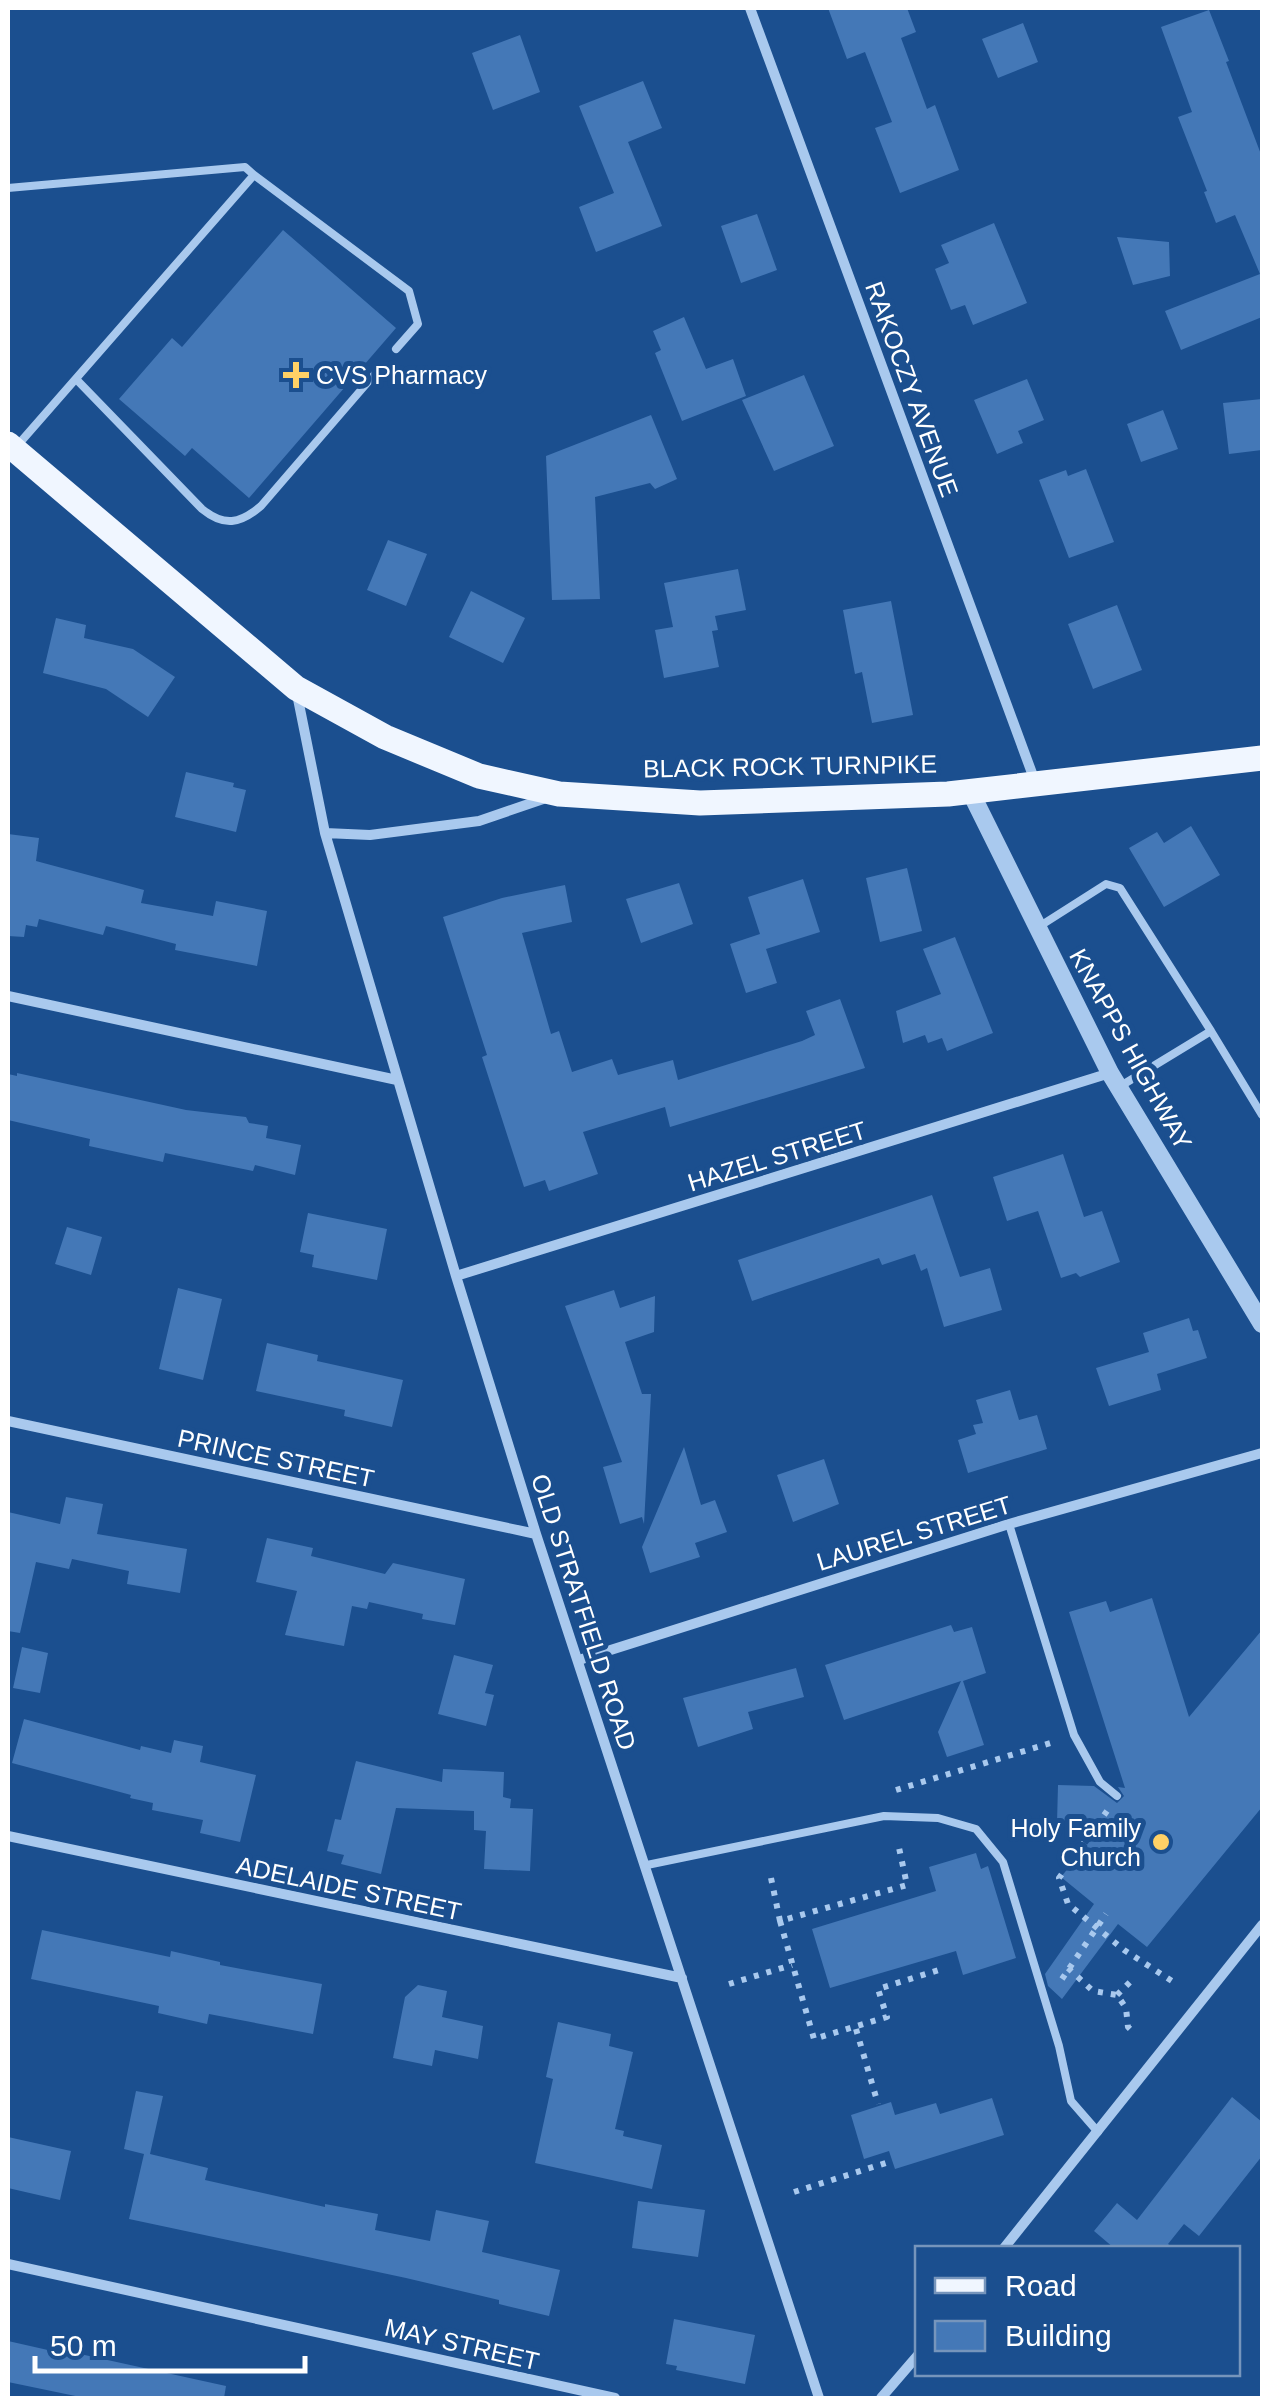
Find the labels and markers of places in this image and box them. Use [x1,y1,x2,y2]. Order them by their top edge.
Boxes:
place label: CVS Pharmacy [316,361,487,389]
marker: CVS Pharmacy [285,364,307,386]
place label: Holy Family Church [1010,1814,1141,1871]
marker: Holy Family Church [1150,1831,1172,1853]

